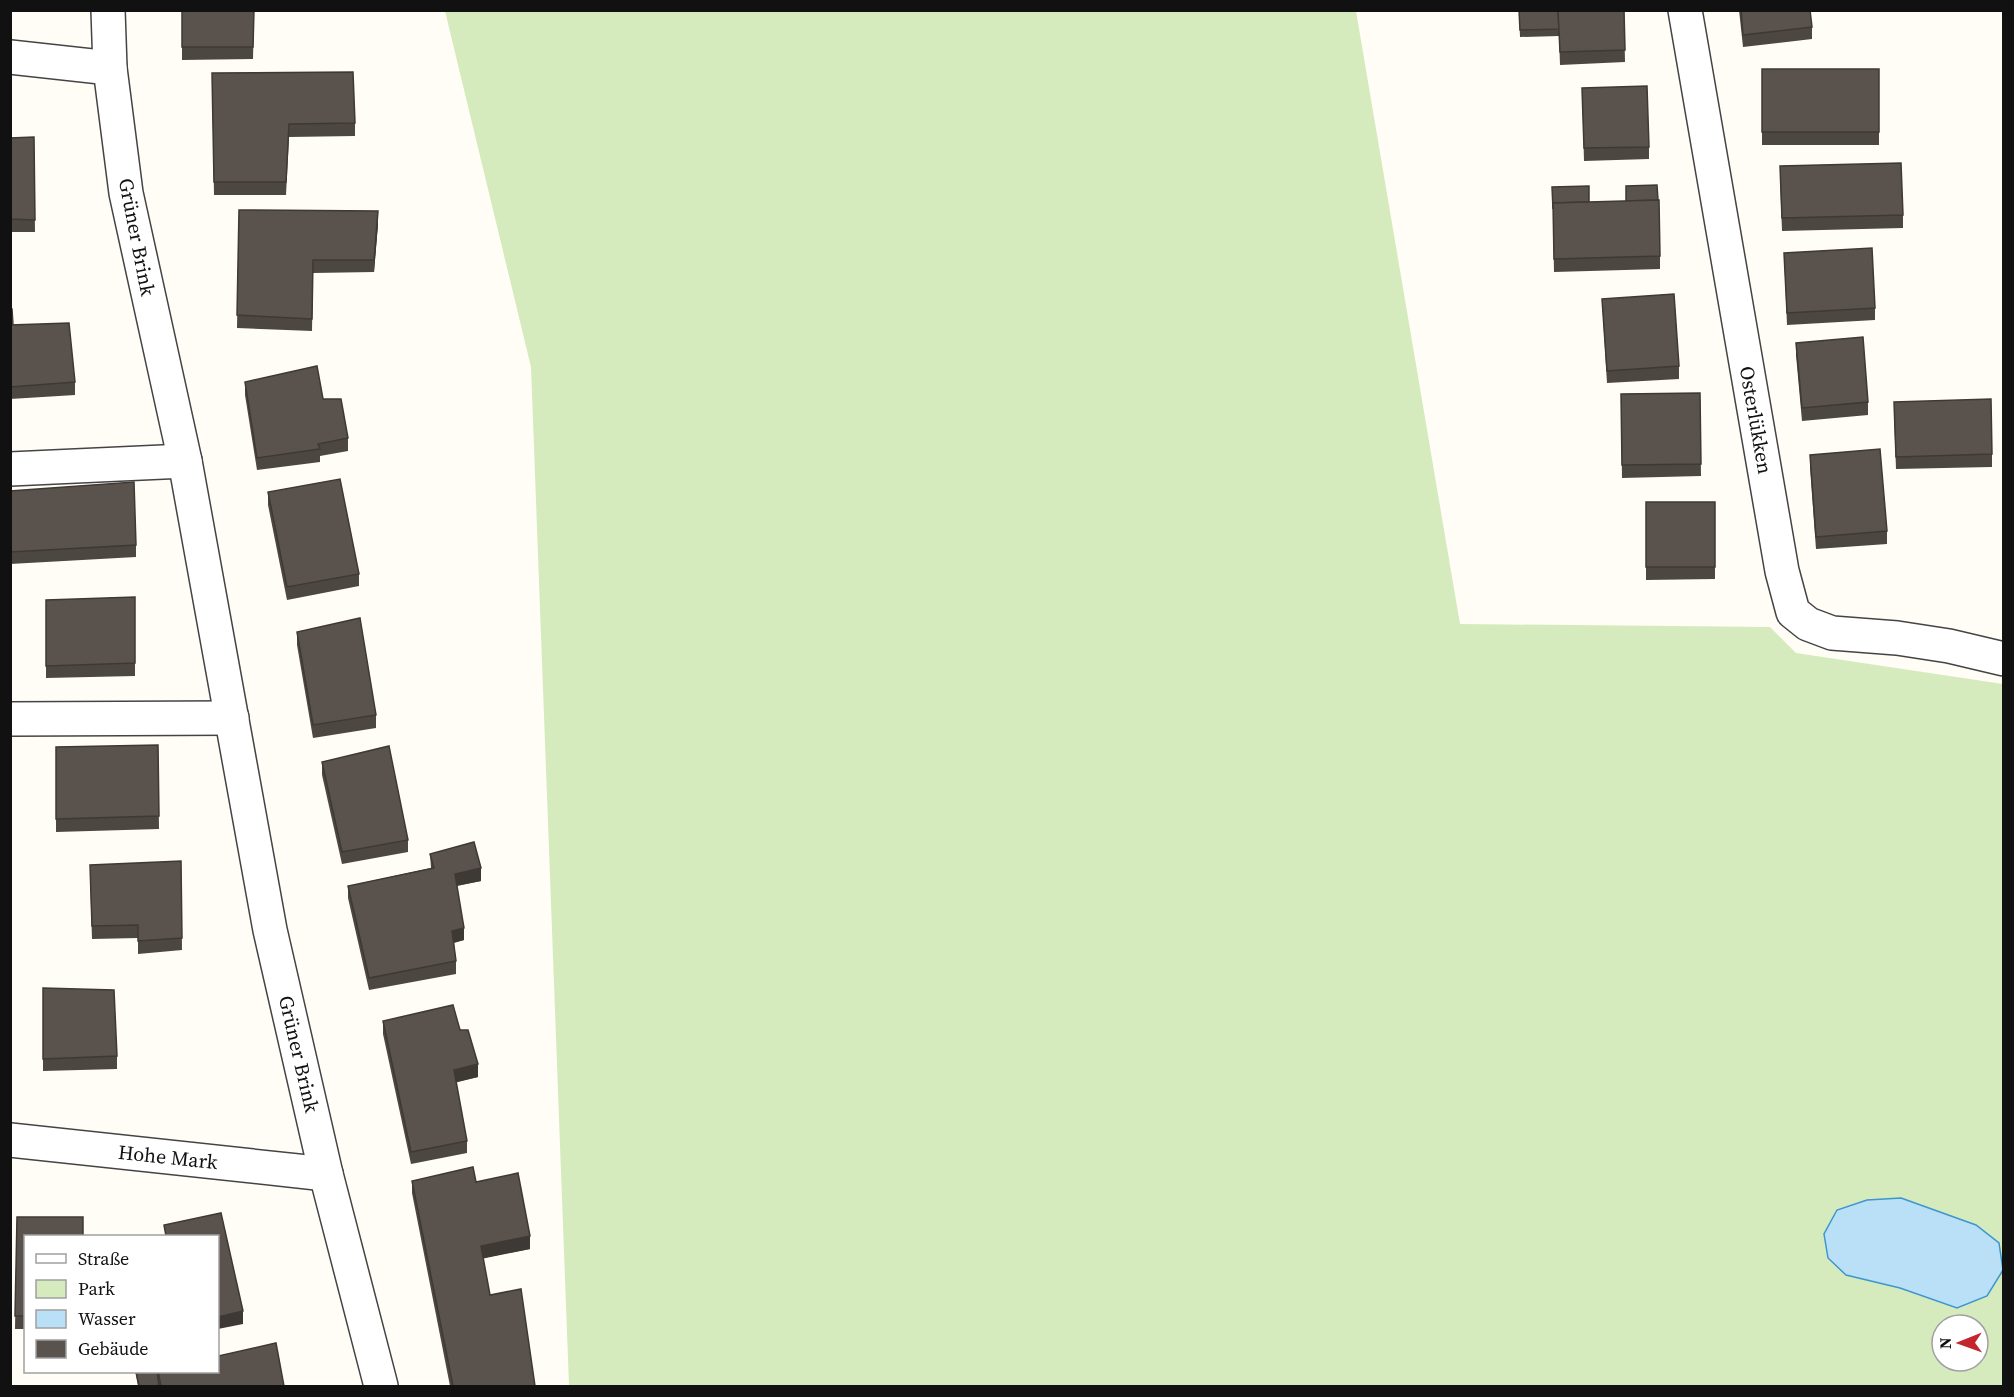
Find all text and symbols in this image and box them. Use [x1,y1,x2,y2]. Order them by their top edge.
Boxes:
street label: Grüner Brink [112,176,162,298]
street label: Osterlükken [1733,364,1779,476]
street label: Grüner Brink [272,993,326,1115]
street label: Hohe Mark [117,1138,219,1176]
legend [24,1235,219,1373]
text: Straße [78,1246,129,1271]
text: Park [78,1276,115,1301]
text: Wasser [78,1306,136,1331]
north arrow [1930,1313,1990,1373]
text: Gebäude [78,1336,149,1361]
text: N [1934,1337,1956,1349]

